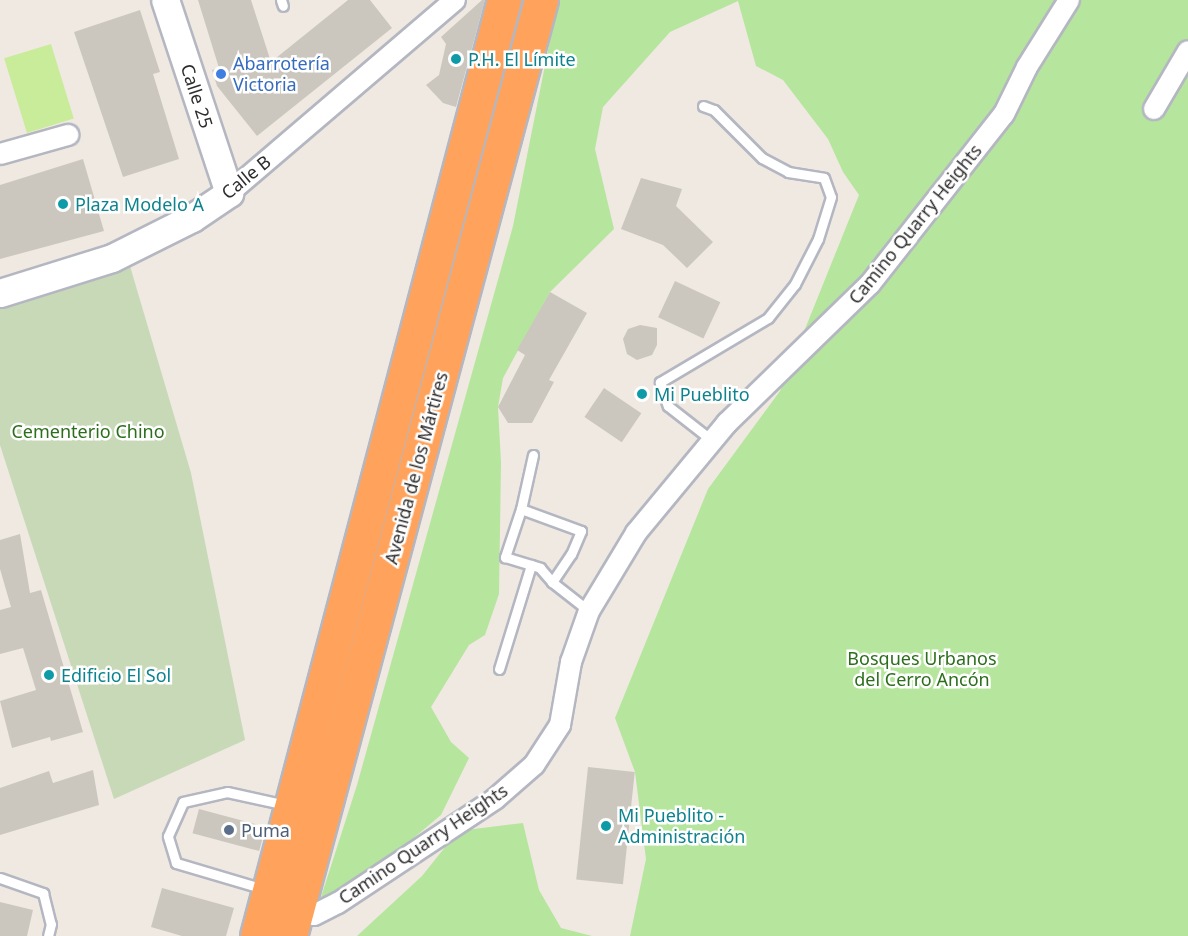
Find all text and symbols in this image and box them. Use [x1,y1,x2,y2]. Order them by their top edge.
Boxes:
place label: P.H. El Límite [468,48,576,70]
marker: P.H. El Límite [449,52,463,66]
place label: Abarrotería Victoria [233,53,330,96]
street label: Calle 25 [177,61,217,131]
marker: Abarrotería Victoria [214,67,228,81]
street label: Camino Quarry Heights [844,140,986,308]
street label: Calle B [217,151,275,203]
place label: Plaza Modelo A [75,193,204,215]
marker: Plaza Modelo A [56,197,70,211]
street label: Avenida de los Mártires [380,370,452,566]
place label: Mi Pueblito [654,383,750,405]
marker: Mi Pueblito [635,387,649,401]
park label: Cementerio Chino [11,420,165,442]
park label: Bosques Urbanos del Cerro Ancón [847,648,997,690]
place label: Edificio El Sol [61,664,171,686]
marker: Edificio El Sol [42,668,56,682]
street label: Camino Quarry Heights [334,779,512,909]
place label: Mi Pueblito - Administración [618,805,745,848]
place label: Puma [241,819,290,841]
marker: Mi Pueblito - Administración [599,819,613,833]
marker: Puma [222,823,236,837]

